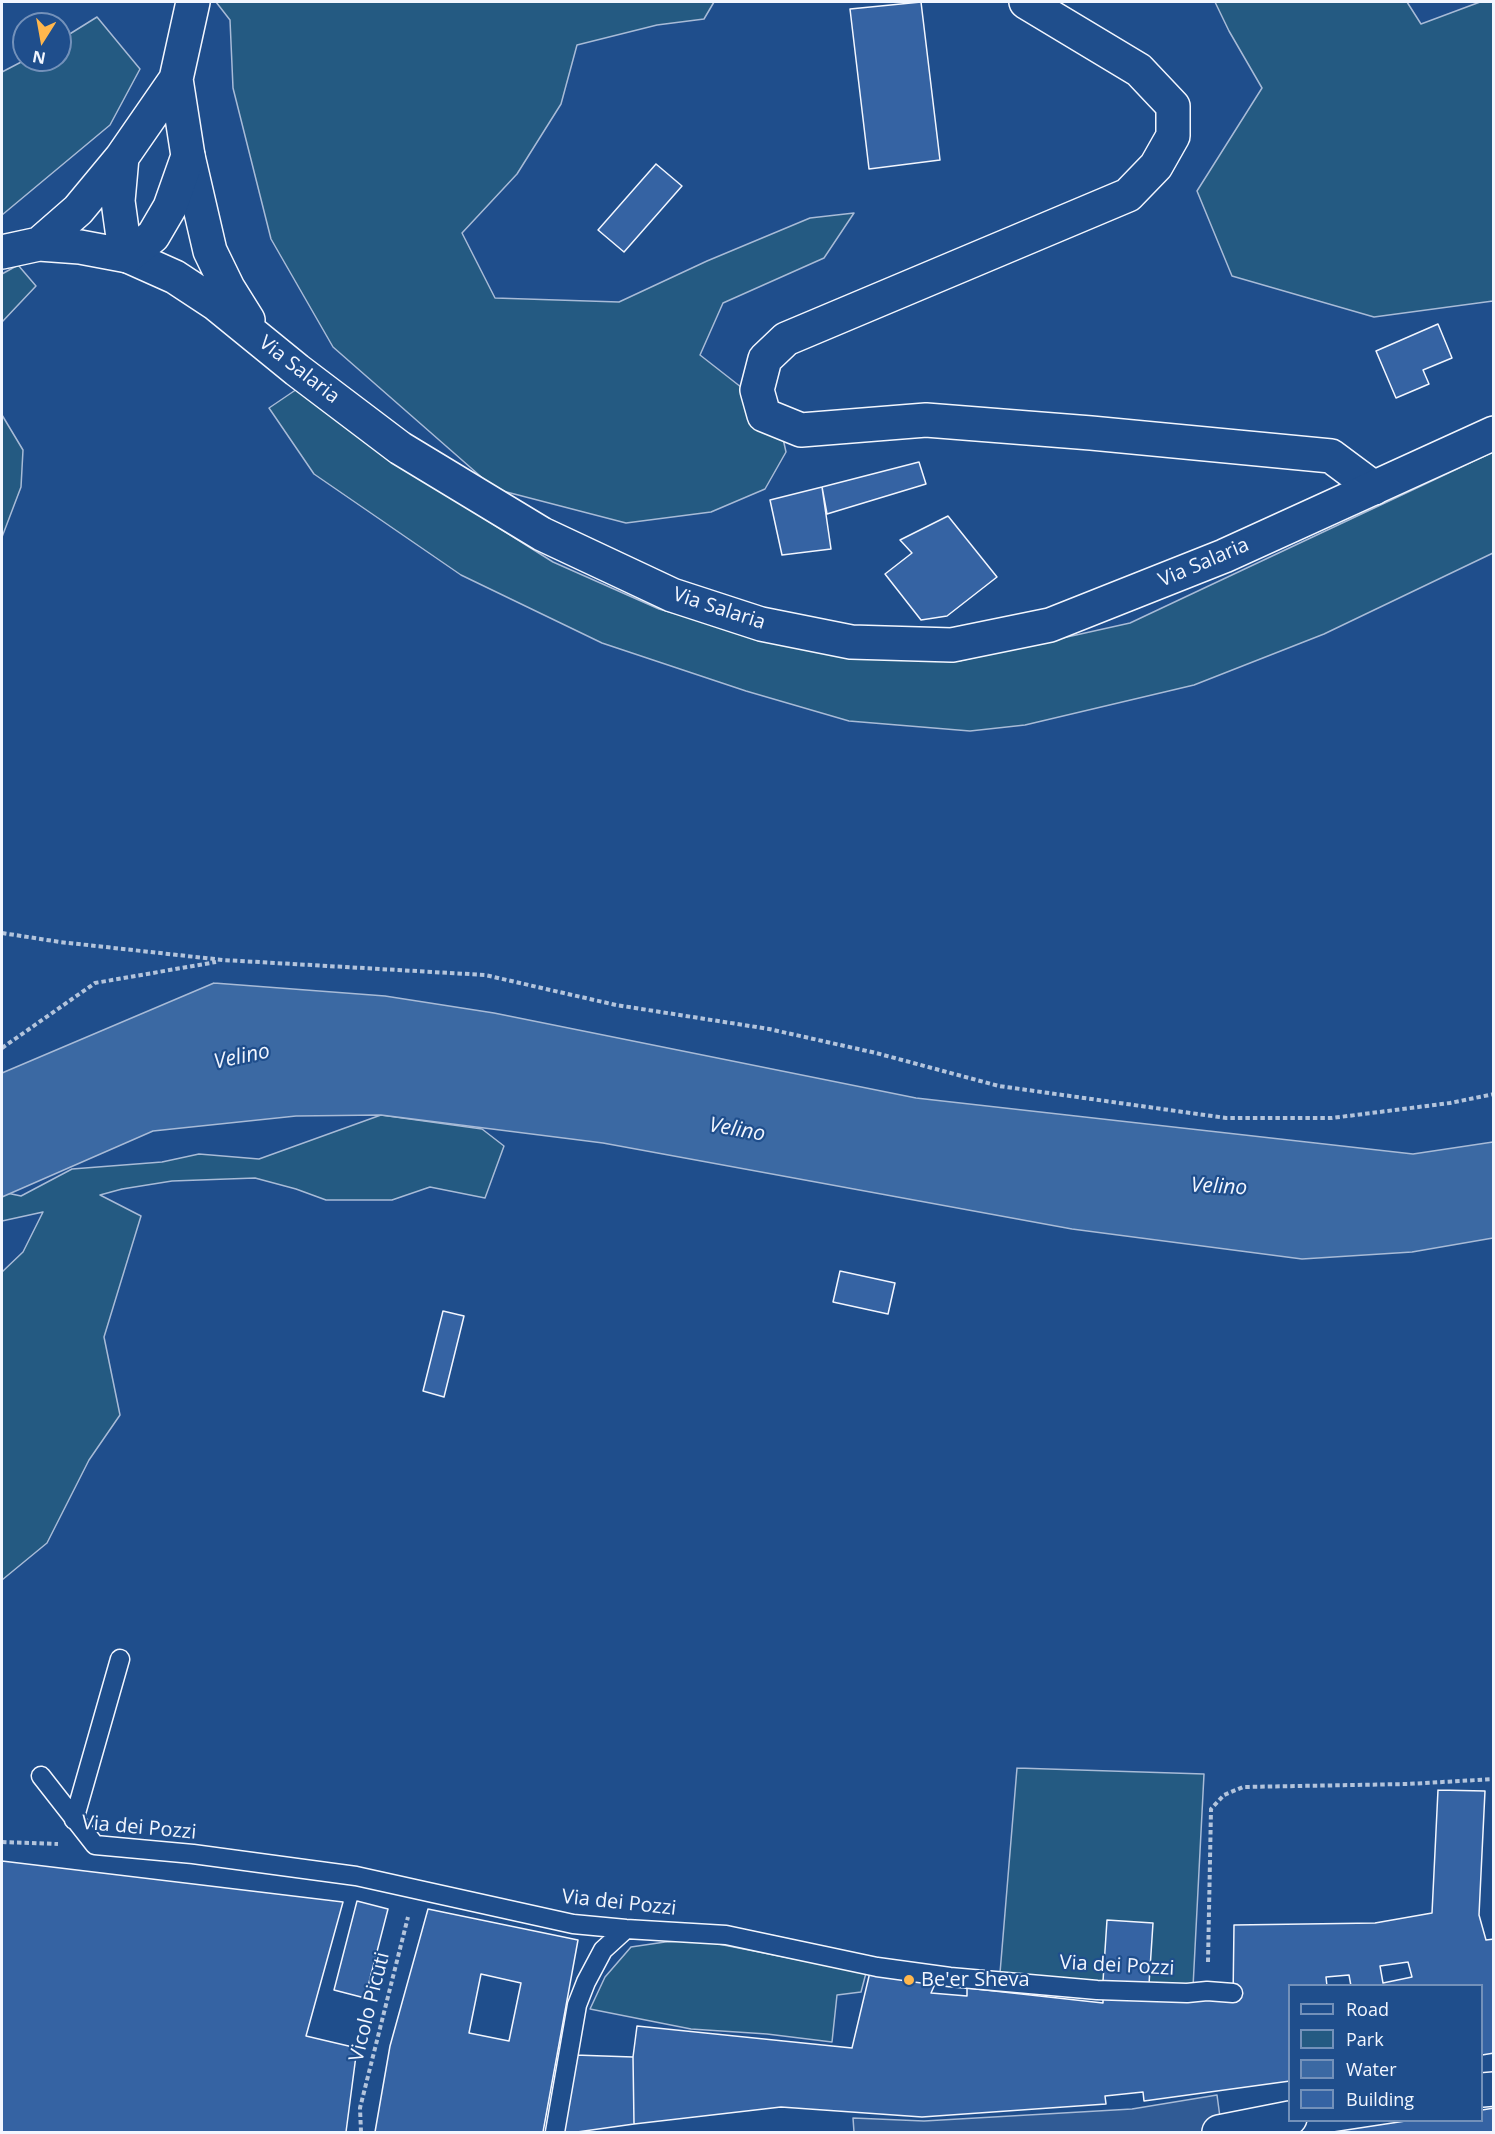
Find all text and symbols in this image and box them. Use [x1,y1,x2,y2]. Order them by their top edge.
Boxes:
north arrow [12,12,72,72]
text: N [30,46,47,70]
street label: Via Salaria [254,331,344,409]
street label: Via Salaria [1155,533,1253,593]
street label: Via Salaria [670,583,768,635]
water label: Velino [212,1039,272,1075]
water label: Velino [707,1113,767,1147]
water label: Velino [1190,1173,1248,1201]
street label: Via dei Pozzi [81,1811,197,1845]
street label: Via dei Pozzi [561,1885,677,1921]
street label: Vicolo Picuti [345,1950,395,2064]
street label: Via dei Pozzi [1059,1951,1175,1981]
place label: Be'er Sheva [921,1968,1030,1992]
marker: Be'er Sheva [902,1973,916,1987]
legend [1288,1984,1483,2122]
text: Road [1346,1997,1389,2021]
text: Park [1346,2027,1384,2051]
text: Water [1346,2057,1397,2081]
text: Building [1346,2087,1414,2111]

